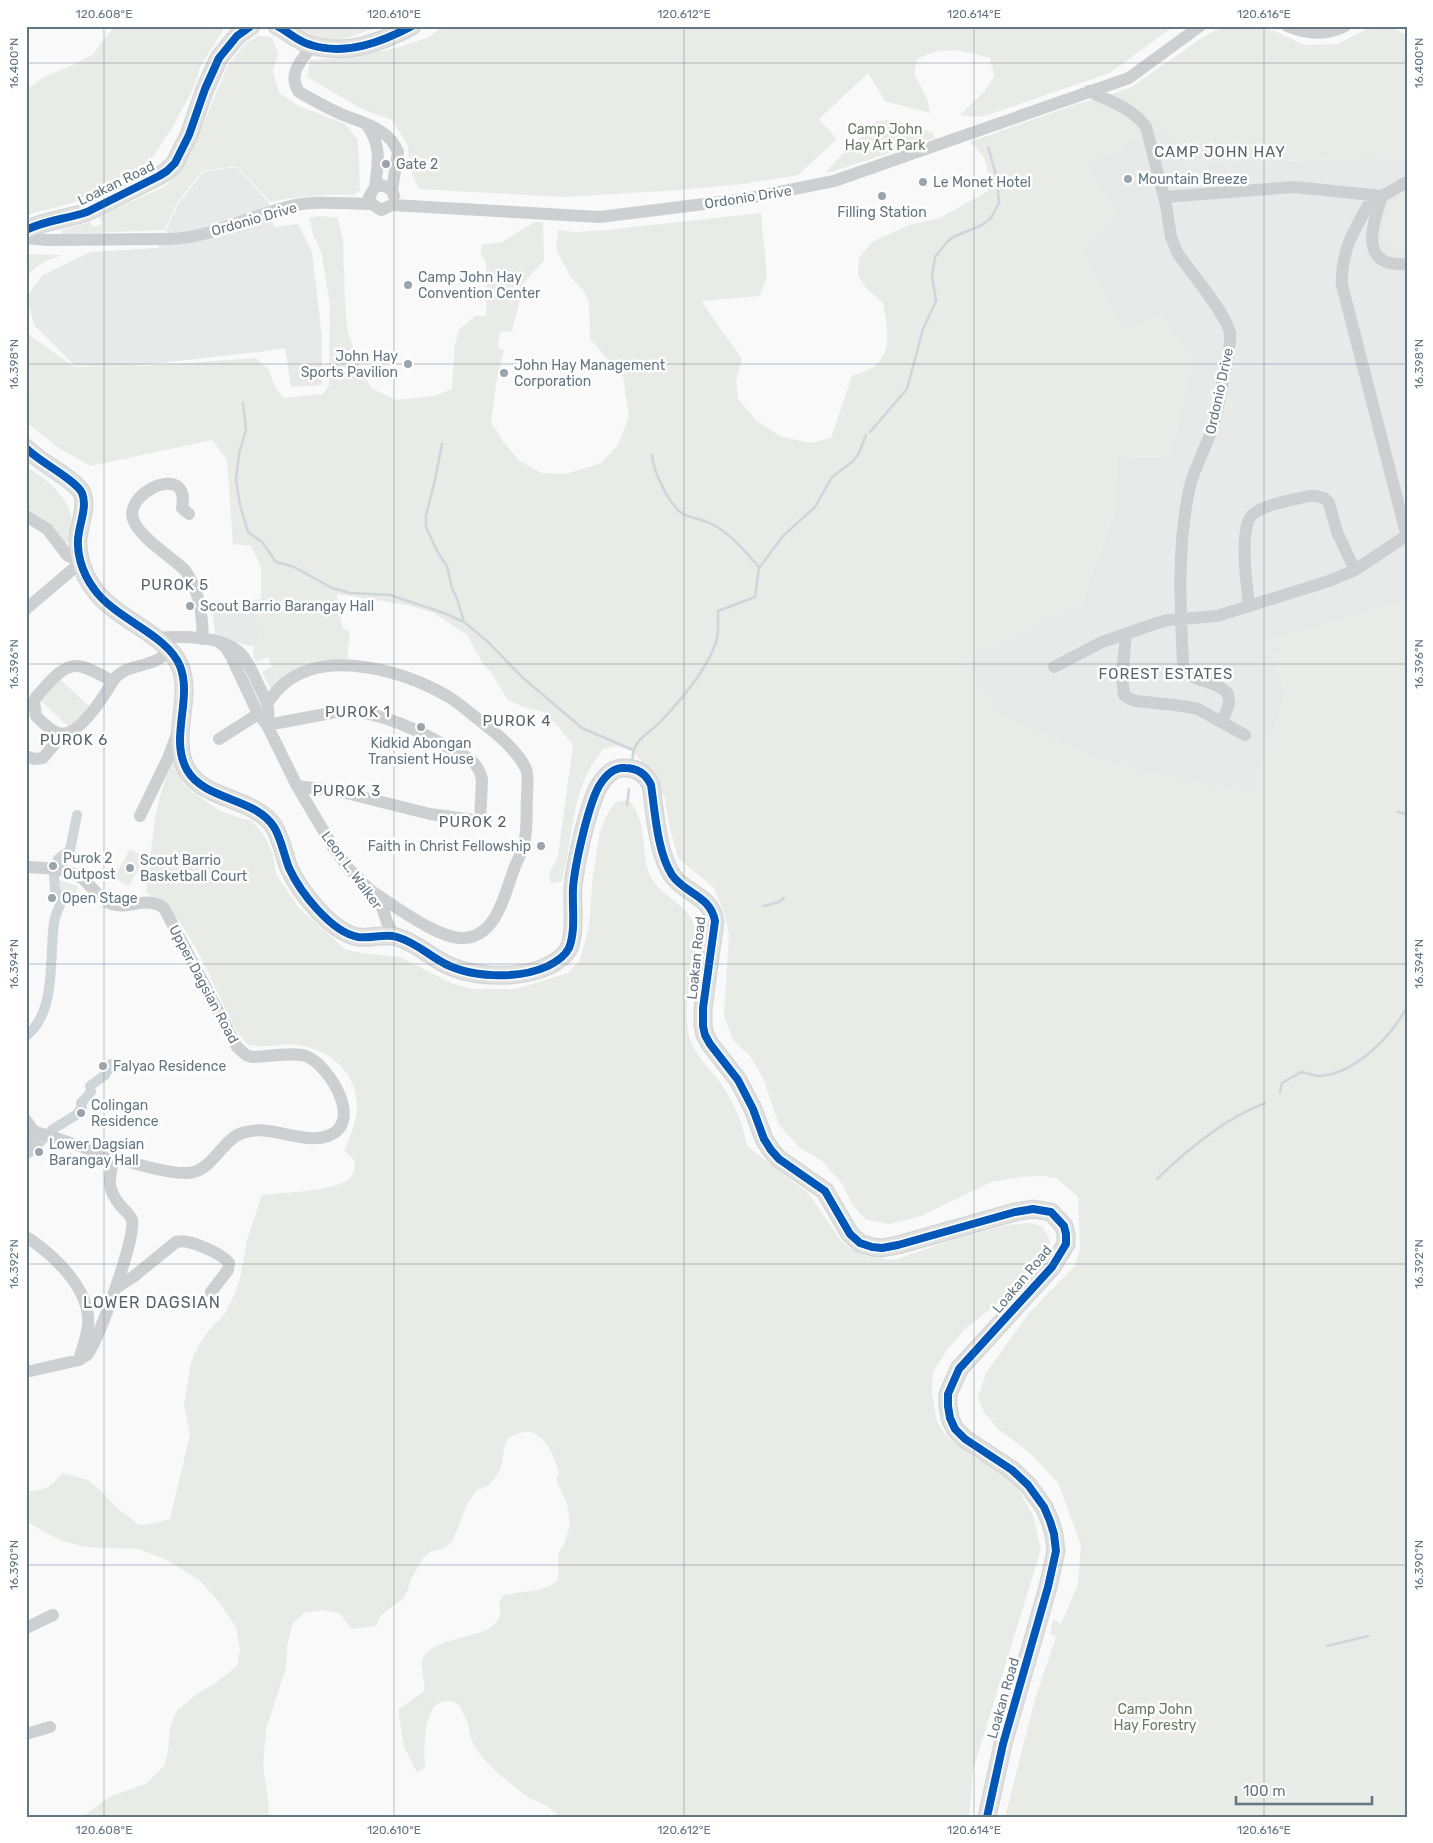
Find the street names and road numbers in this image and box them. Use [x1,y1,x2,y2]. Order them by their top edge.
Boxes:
street label: Loakan Road [75,158,157,209]
street label: Ordonio Drive [703,182,793,213]
street label: Ordonio Drive [209,199,299,240]
street label: Ordonio Drive [1202,346,1237,436]
street label: Leon L. Walker [318,828,386,913]
street label: Loakan Road [684,916,709,1000]
street label: Upper Dagsian Road [165,922,242,1046]
street label: Loakan Road [989,1242,1056,1317]
street label: Loakan Road [984,1656,1023,1741]

